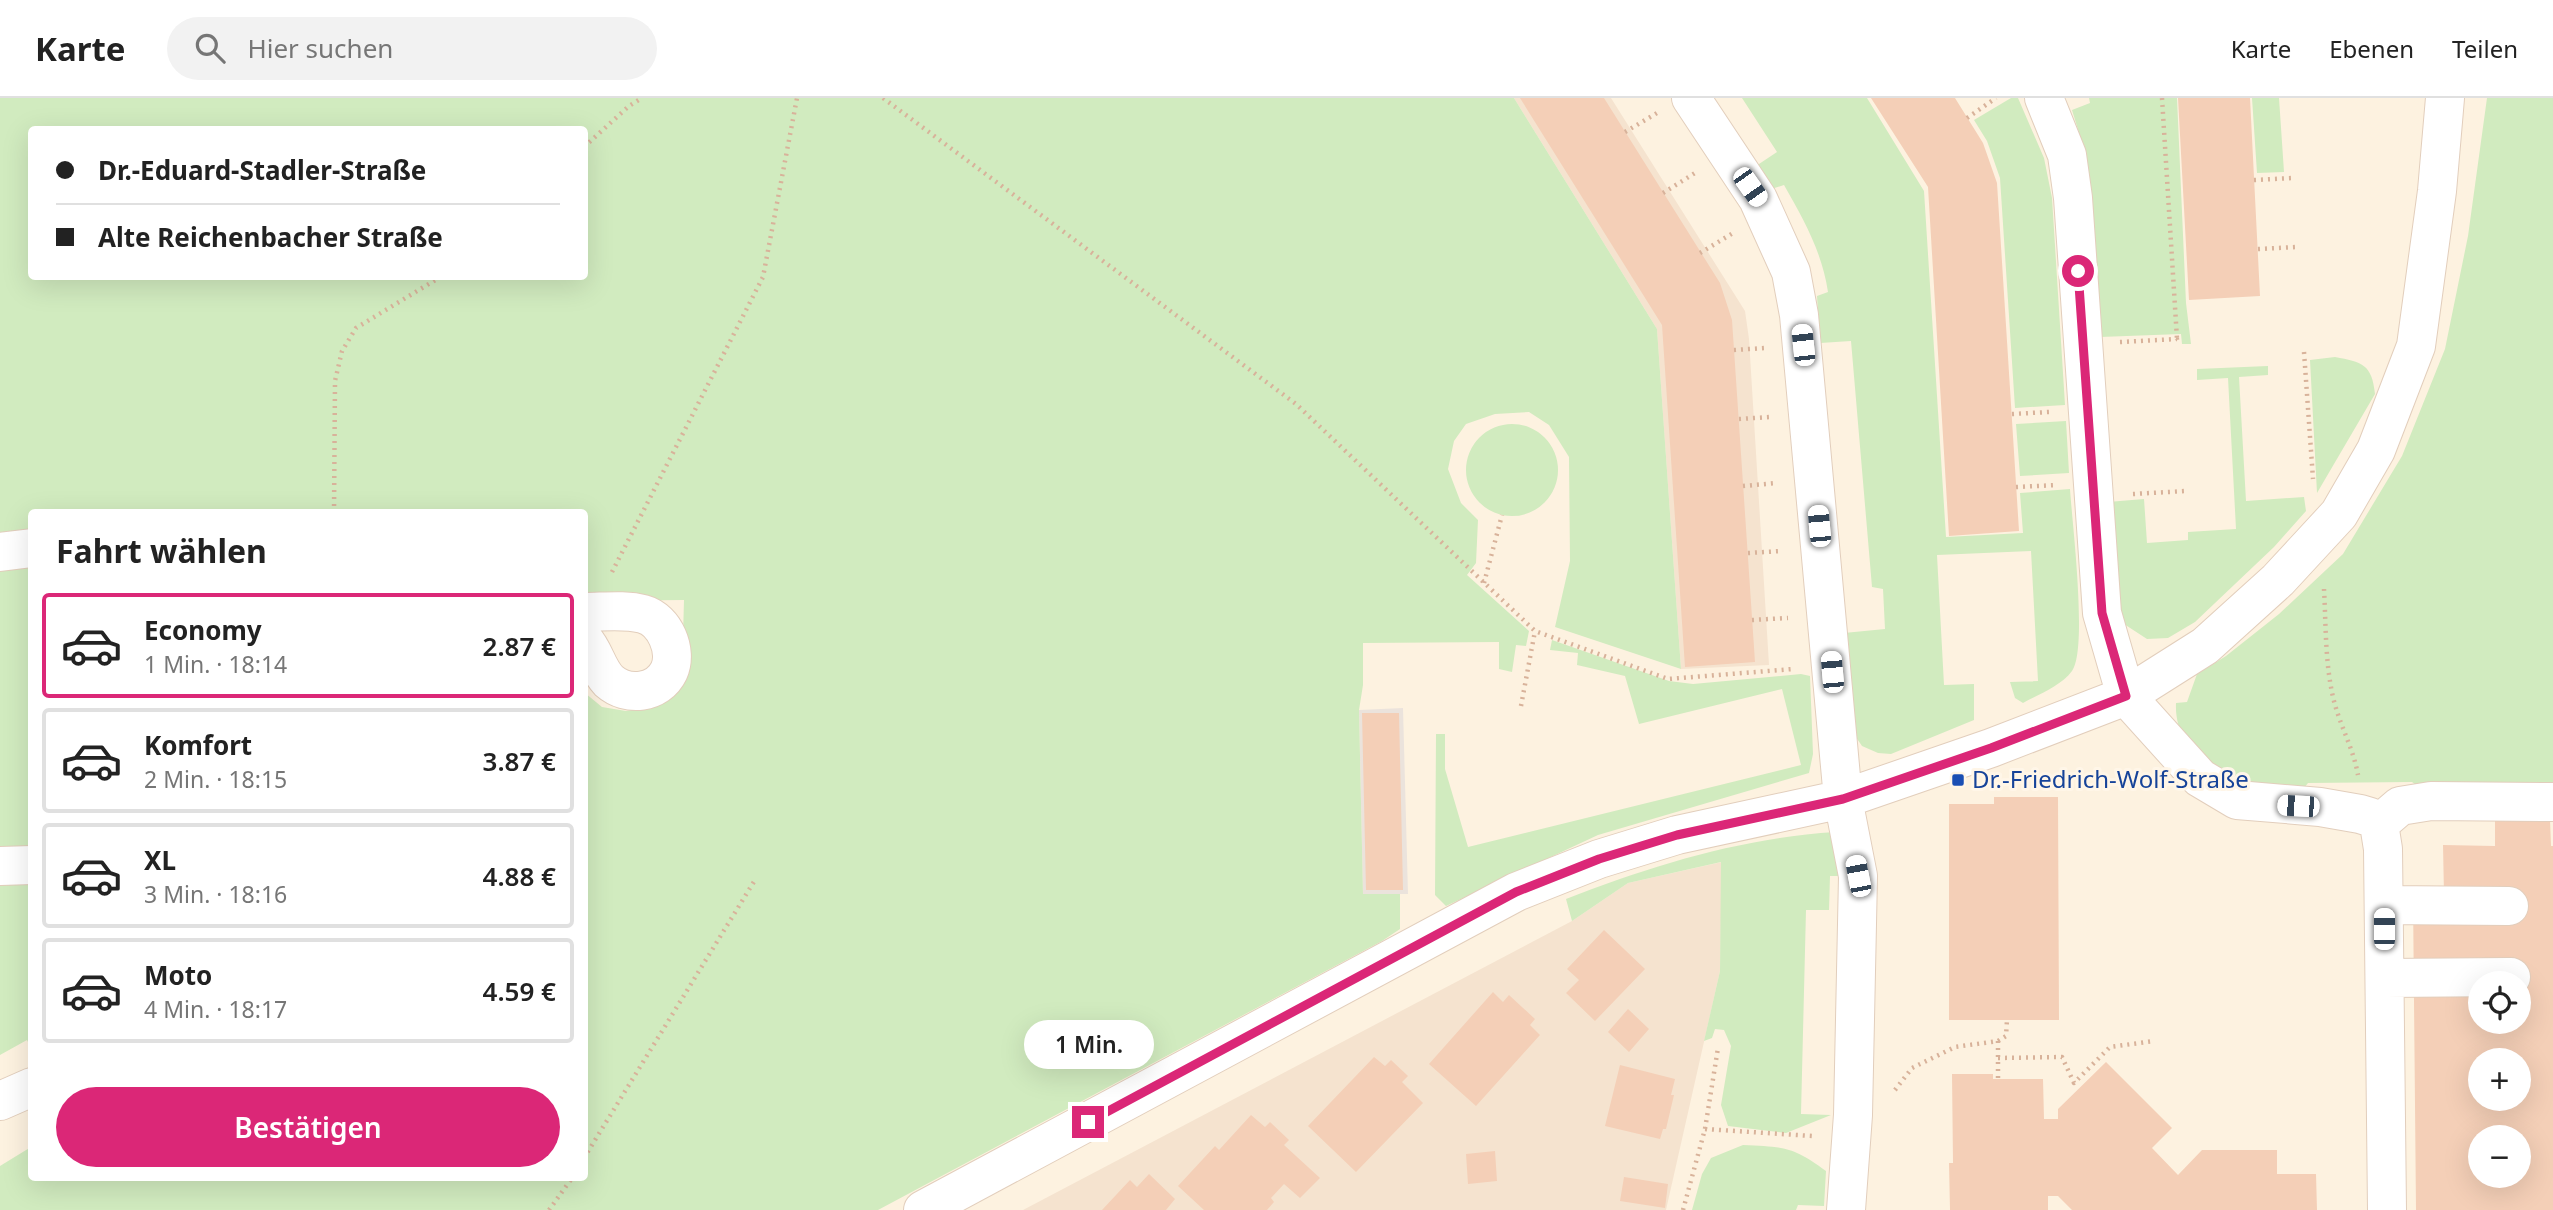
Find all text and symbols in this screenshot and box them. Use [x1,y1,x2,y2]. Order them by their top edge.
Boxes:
search box [167,17,657,80]
text: Karte [35,26,125,71]
icon: search [191,29,229,67]
text: Hier suchen [247,30,393,66]
text: Karte [2231,32,2291,65]
text: Ebenen [2329,32,2414,65]
text: Teilen [2452,32,2518,65]
text: Dr.-Eduard-Stadler-Straße [98,152,426,188]
car [1730,164,1771,210]
text: Alte Reichenbacher Straße [98,219,443,255]
route start [2062,255,2094,287]
car [1791,323,1816,367]
car [1807,504,1832,548]
text: Fahrt wählen [56,529,267,572]
text: Economy [144,612,262,648]
icon: car [60,614,123,677]
text: 2.87 € [483,628,556,664]
text: 1 Min. · 18:14 [144,648,287,680]
car [1820,650,1845,694]
text: Komfort [144,727,252,763]
icon: car [60,729,123,792]
text: 3.87 € [483,743,556,779]
place label: Dr.-Friedrich-Wolf-Straße [1972,762,2249,795]
text: 2 Min. · 18:15 [144,763,287,795]
marker: Dr.-Friedrich-Wolf-Straße [1950,772,1966,788]
car [2277,794,2320,818]
text: XL [144,842,176,878]
icon: car [60,844,123,907]
car [1844,853,1873,899]
text: 4.88 € [483,858,556,894]
text: 3 Min. · 18:16 [144,878,287,910]
car [2374,908,2395,950]
text: Moto [144,957,212,993]
icon: car [60,959,123,1022]
map controls [2468,971,2531,1188]
button: locate [2468,971,2531,1034]
text: 4.59 € [483,973,556,1009]
text: 4 Min. · 18:17 [144,993,287,1025]
callout: 1 Min. [1023,1020,1153,1070]
text: 1 Min. [1055,1028,1123,1060]
button: + [2468,1048,2531,1111]
button: Bestätigen [56,1087,560,1167]
route end [1072,1106,1104,1138]
button: − [2468,1125,2531,1188]

